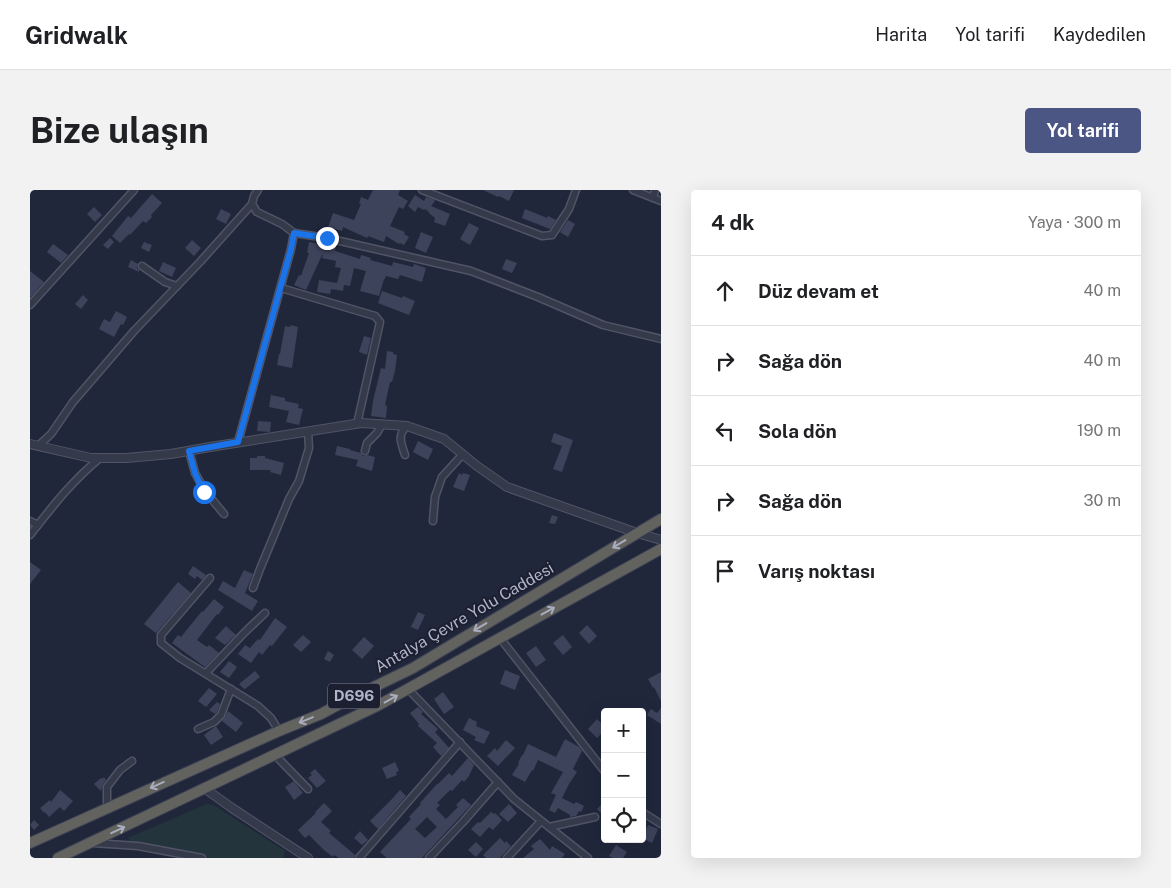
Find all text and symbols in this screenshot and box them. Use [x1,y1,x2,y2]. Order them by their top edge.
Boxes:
text: Gridwalk [25,21,128,49]
text: Harita [875,24,927,45]
text: Yol tarifi [955,24,1025,45]
text: Kaydedilen [1053,24,1146,45]
button: Yol tarifi [1025,108,1141,153]
text: Bize ulaşın [30,110,209,151]
text: 4 dk [711,210,754,235]
text: Yaya · 300 m [1028,213,1121,232]
route end [316,227,339,250]
icon: ahead [711,277,739,305]
text: Düz devam et [758,280,879,302]
text: 40 m [1083,281,1121,300]
icon: right [711,347,739,375]
text: Sağa dön [758,350,842,372]
text: 40 m [1083,351,1121,370]
icon: left [711,417,739,445]
text: Sola dön [758,420,837,442]
text: 190 m [1077,421,1121,440]
route start [193,481,216,504]
icon: right [711,487,739,515]
text: Sağa dön [758,490,842,512]
text: 30 m [1084,491,1121,510]
one-way arrow [613,539,627,549]
icon: arrive [711,557,739,585]
street label: Antalya Çevre Yolu Caddesi [372,558,557,676]
text: Varış noktası [758,560,875,582]
one-way arrow [541,606,555,616]
one-way arrow [473,623,487,633]
road number: D696 [328,684,380,708]
one-way arrow [383,693,397,703]
map controls [601,708,646,843]
button: + [601,708,646,753]
one-way arrow [299,716,314,726]
button: − [601,753,646,798]
one-way arrow [150,781,165,791]
button: locate [601,798,646,843]
one-way arrow [110,824,125,834]

